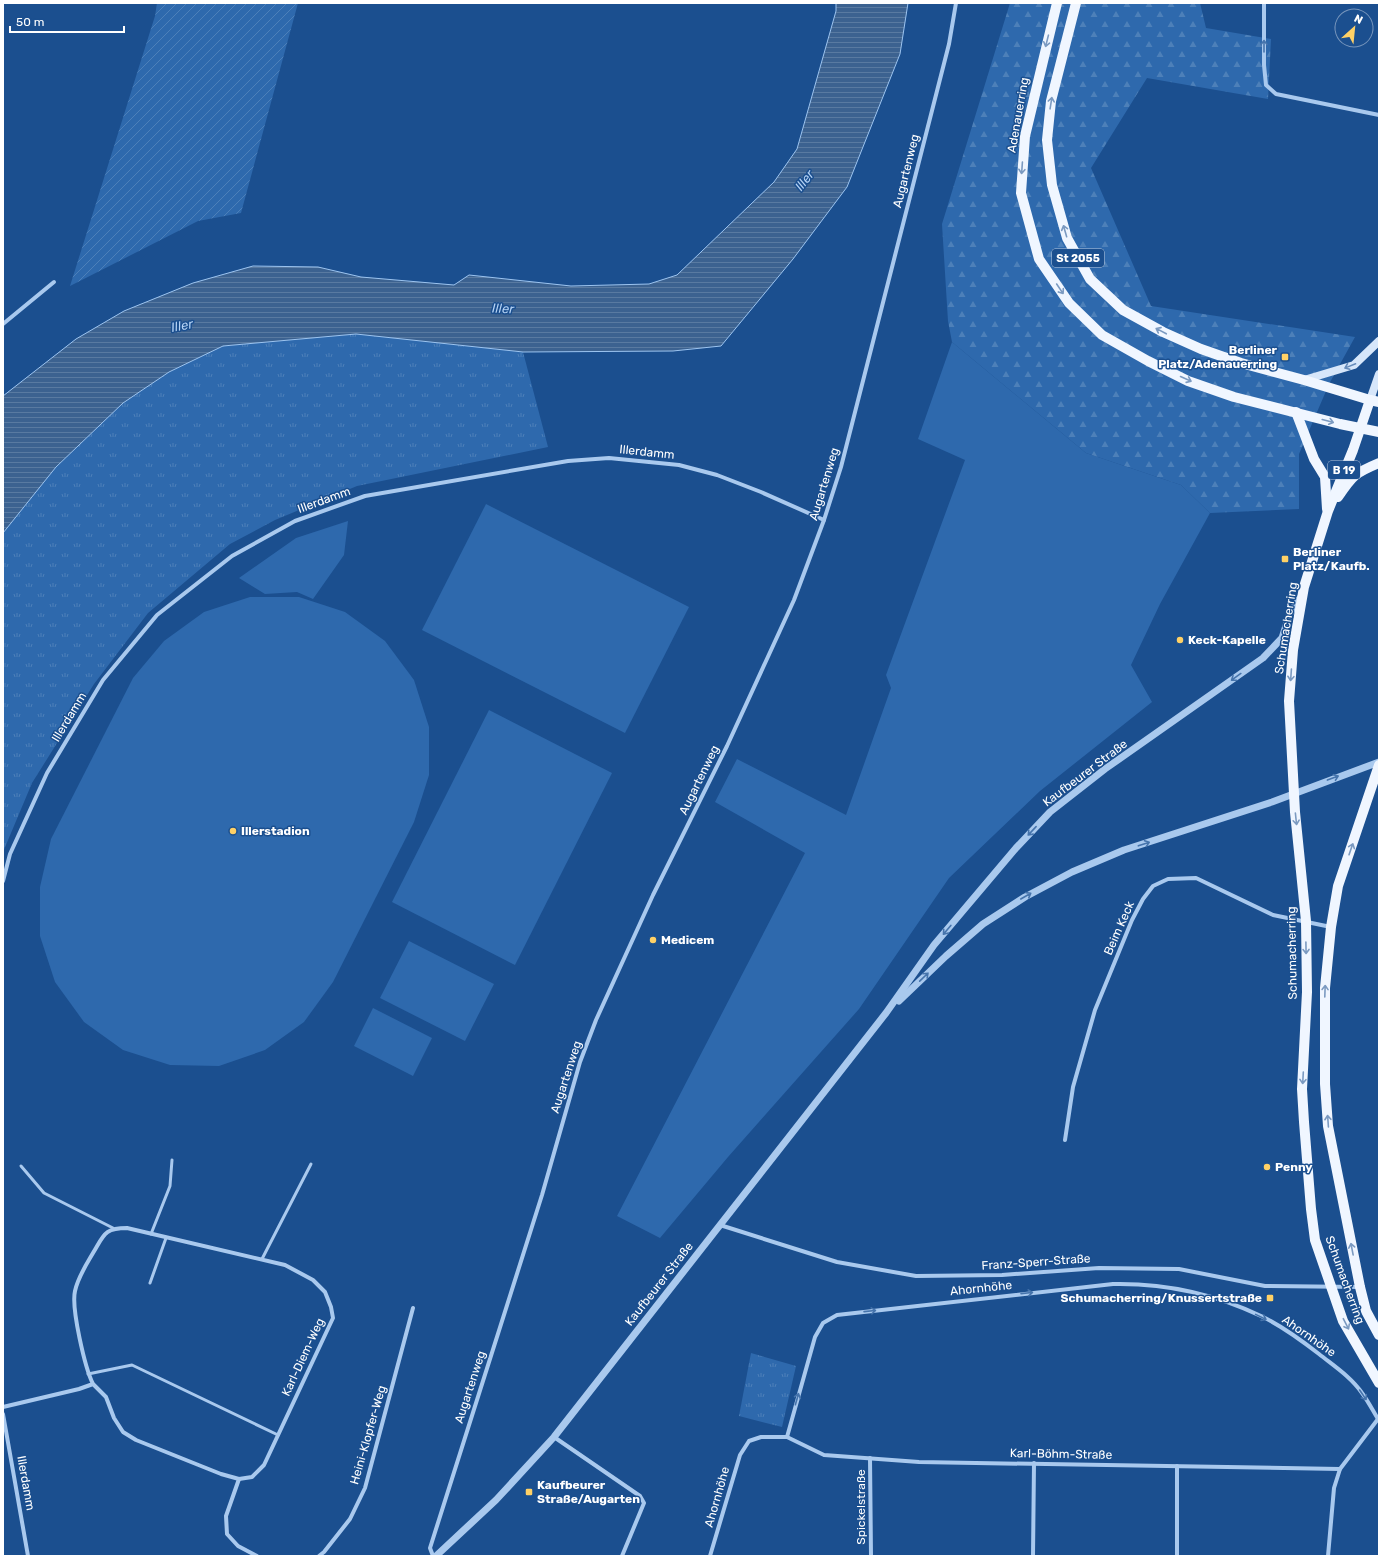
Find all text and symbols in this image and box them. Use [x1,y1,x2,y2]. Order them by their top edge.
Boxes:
scale bar [10,8,124,34]
north arrow [1334,8,1374,48]
text: N [1352,12,1365,27]
text: 50 m [16,15,44,29]
one-way arrow [1043,34,1050,47]
one-way arrow [1260,40,1268,53]
street label: Adenauerring [1004,76,1032,154]
one-way arrow [1047,97,1055,110]
street label: Augartenweg [890,133,922,209]
one-way arrow [1019,161,1026,174]
water label: Iller [792,166,818,194]
one-way arrow [1060,224,1068,237]
road number: St 2055 [1052,249,1104,267]
one-way arrow [1056,283,1064,294]
water label: Iller [492,301,515,316]
water label: Iller [170,316,195,335]
one-way arrow [1156,327,1168,335]
place label: Berliner Platz/Adenauerring [1158,343,1278,371]
marker: Berliner Platz/Adenauerring [1280,352,1290,362]
one-way arrow [1344,362,1356,370]
one-way arrow [1180,376,1192,384]
one-way arrow [1321,418,1334,425]
street label: Illerdamm [619,442,675,462]
street label: Augartenweg [806,446,842,522]
road number: B 19 [1328,461,1360,479]
street label: Illerdamm [296,484,352,516]
place label: Berliner Platz/Kaufb. [1293,545,1370,573]
marker: Berliner Platz/Kaufb. [1280,554,1290,564]
street label: Schumacherring [1272,581,1300,675]
place label: Keck-Kapelle [1188,633,1266,647]
marker: Keck-Kapelle [1175,635,1185,645]
one-way arrow [1288,668,1295,681]
one-way arrow [1231,673,1242,681]
street label: Illerdamm [49,690,89,744]
street label: Kaufbeurer Straße [1040,737,1130,809]
street label: Augartenweg [676,743,722,817]
one-way arrow [1327,774,1339,782]
one-way arrow [1292,812,1299,825]
place label: Illerstadion [241,824,310,838]
marker: Illerstadion [228,826,238,836]
one-way arrow [1027,826,1037,836]
one-way arrow [1138,839,1150,847]
one-way arrow [1348,843,1355,856]
one-way arrow [1020,892,1032,900]
street label: Beim Keck [1101,898,1137,957]
street label: Schumacherring [1284,906,1300,1000]
one-way arrow [943,924,952,935]
place label: Medicem [661,933,714,947]
marker: Medicem [648,935,658,945]
one-way arrow [1303,941,1310,954]
one-way arrow [919,972,929,981]
one-way arrow [1322,985,1329,998]
street label: Augartenweg [548,1039,584,1115]
one-way arrow [1299,1071,1306,1084]
one-way arrow [1324,1115,1331,1128]
place label: Penny [1275,1160,1313,1174]
marker: Penny [1262,1162,1272,1172]
street label: Schumacherring [1323,1234,1367,1326]
street label: Kaufbeurer Straße [622,1239,696,1329]
one-way arrow [1347,1243,1355,1256]
street label: Franz-Sperr-Straße [981,1251,1091,1273]
street label: Ahornhöhe [949,1278,1013,1298]
one-way arrow [1020,1290,1033,1297]
place label: Schumacherring/Knussertstraße [1061,1291,1262,1305]
marker: Schumacherring/Knussertstraße [1265,1293,1275,1303]
one-way arrow [863,1307,876,1315]
street label: Ahornhöhe [1279,1312,1339,1360]
one-way arrow [1255,1314,1267,1321]
street label: Karl-Diem-Weg [279,1316,327,1398]
one-way arrow [1342,1318,1350,1330]
street label: Augartenweg [452,1349,488,1425]
street label: Heini-Klopfer-Weg [347,1384,389,1486]
one-way arrow [1359,1389,1367,1400]
one-way arrow [794,1393,801,1406]
street label: Karl-Böhm-Straße [1010,1446,1113,1462]
street label: Illerdamm [14,1455,38,1511]
street label: Ahornhöhe [702,1465,732,1529]
street label: Spickelstraße [854,1469,868,1545]
place label: Kaufbeurer Straße/Augarten [537,1478,640,1506]
marker: Kaufbeurer Straße/Augarten [524,1487,534,1497]

